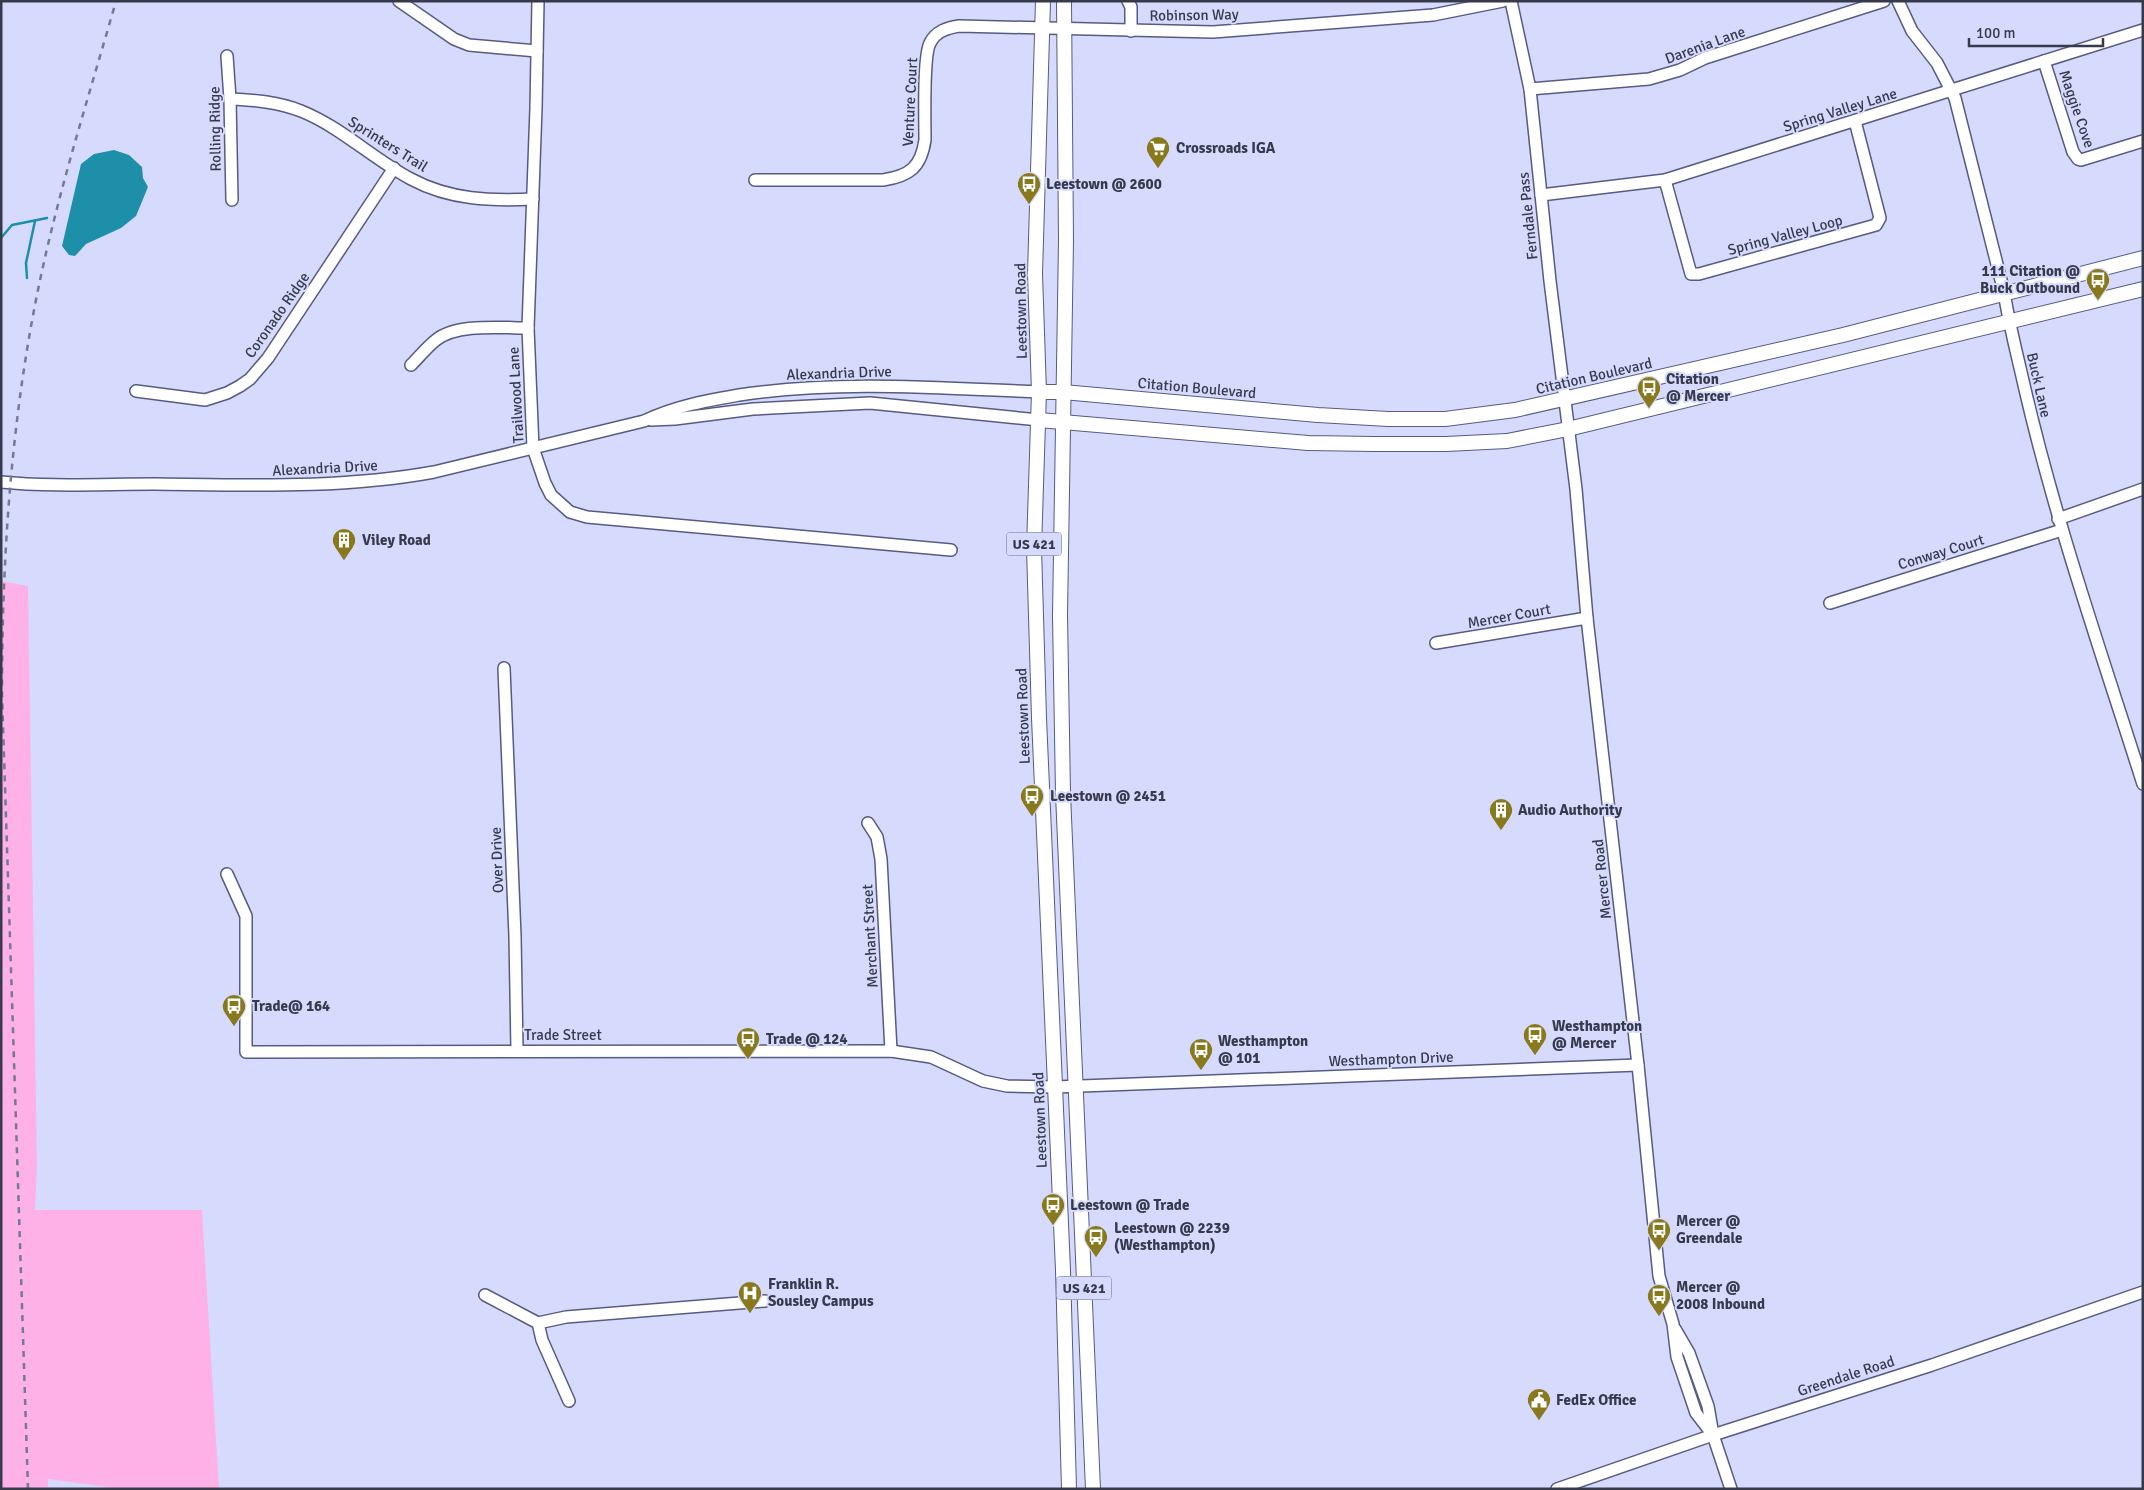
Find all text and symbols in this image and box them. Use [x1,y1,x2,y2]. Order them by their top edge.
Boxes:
street label: Robinson Way [1149,5,1239,25]
scale bar [1969,15,2103,47]
street label: Darenia Lane [1662,22,1748,68]
text: 100 m [1976,24,2016,42]
street label: Venture Court [899,57,921,147]
street label: Maggie Cove [2055,68,2099,150]
street label: Spring Valley Lane [1781,84,1899,136]
street label: Rolling Ridge [205,86,225,172]
street label: Sprinters Trail [345,112,431,176]
supermarket icon: Crossroads IGA [1145,135,1171,169]
place label: Crossroads IGA [1176,139,1276,157]
bus stop icon: Leestown @ 2600 [1016,171,1042,205]
street label: Ferndale Pass [1514,171,1542,261]
place label: Leestown @ 2600 [1046,175,1162,193]
street label: Spring Valley Loop [1726,211,1844,259]
place label: 111 Citation @ Buck Outbound [1980,262,2080,297]
street label: Leestown Road [1011,263,1031,359]
bus stop icon: 111 Citation @ Buck Outbound [2085,267,2111,301]
street label: Coronado Ridge [241,268,313,362]
street label: Trailwood Lane [504,346,528,444]
street label: Buck Lane [2023,351,2055,419]
street label: Citation Boulevard [1534,354,1654,398]
street label: Alexandria Drive [786,362,892,384]
place label: Citation @ Mercer [1666,370,1730,405]
street label: Citation Boulevard [1137,374,1257,402]
bus stop icon: Citation @ Mercer [1636,375,1662,409]
street label: Alexandria Drive [272,456,378,480]
building icon: Viley Road [331,527,357,561]
street label: Conway Court [1896,530,1986,574]
place label: Viley Road [362,531,431,549]
road number: US 421 [1006,532,1062,556]
street label: Mercer Court [1466,600,1552,632]
street label: Leestown Road [1012,668,1034,764]
bus stop icon: Leestown @ 2451 [1019,783,1045,817]
place label: Leestown @ 2451 [1050,787,1166,805]
building icon: Audio Authority [1488,797,1514,831]
place label: Audio Authority [1518,801,1623,819]
street label: Over Drive [487,827,507,893]
street label: Mercer Road [1589,838,1615,920]
street label: Merchant Street [858,884,882,988]
bus stop icon: Trade@ 164 [221,993,247,1027]
place label: Trade@ 164 [252,997,330,1015]
place label: Westhampton @ Mercer [1552,1017,1642,1052]
bus stop icon: Westhampton @ Mercer [1522,1022,1548,1056]
street label: Trade Street [524,1026,602,1044]
bus stop icon: Trade @ 124 [735,1026,761,1060]
place label: Trade @ 124 [766,1030,848,1048]
place label: Westhampton @ 101 [1218,1032,1308,1067]
bus stop icon: Westhampton @ 101 [1188,1037,1214,1071]
street label: Westhampton Drive [1328,1048,1454,1070]
street label: Leestown Road [1029,1072,1051,1168]
bus stop icon: Leestown @ Trade [1040,1192,1066,1226]
place label: Leestown @ Trade [1070,1196,1189,1214]
place label: Mercer @ Greendale [1676,1212,1742,1247]
bus stop icon: Mercer @ Greendale [1646,1217,1672,1251]
place label: Leestown @ 2239 (Westhampton) [1114,1219,1230,1254]
bus stop icon: Leestown @ 2239 (Westhampton) [1083,1224,1109,1258]
place label: Franklin R. Sousley Campus [768,1275,874,1310]
road number: US 421 [1056,1276,1112,1300]
place label: Mercer @ 2008 Inbound [1676,1278,1765,1313]
hospital icon: Franklin R. Sousley Campus [737,1280,763,1314]
bus stop icon: Mercer @ 2008 Inbound [1646,1283,1672,1317]
street label: Greendale Road [1795,1352,1897,1400]
public building icon: FedEx Office [1526,1387,1552,1421]
place label: FedEx Office [1556,1391,1636,1409]

